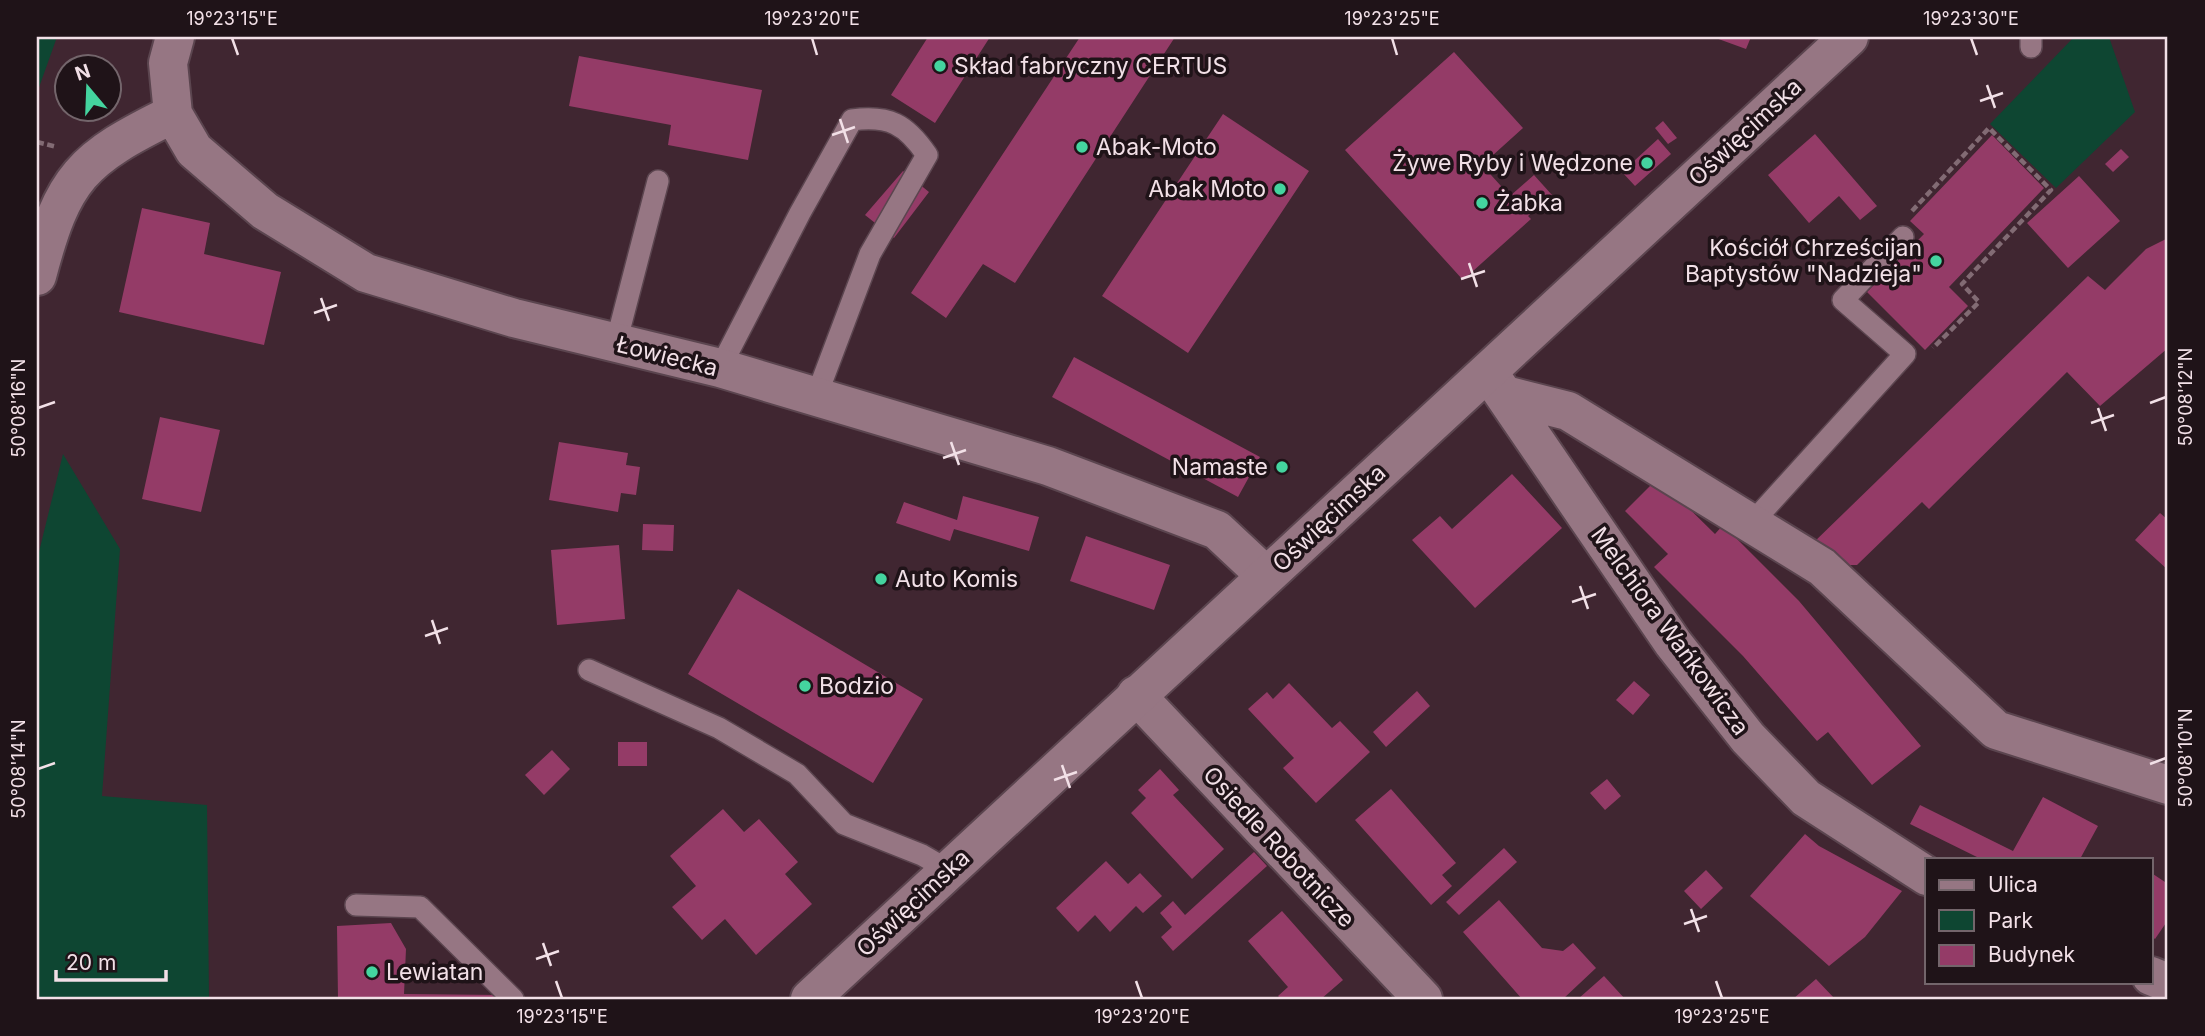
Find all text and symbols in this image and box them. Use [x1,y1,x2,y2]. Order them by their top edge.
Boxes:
text: 19°23'15"E [186,8,278,29]
text: 19°23'20"E [764,8,860,29]
text: 19°23'25"E [1344,8,1440,29]
text: 19°23'30"E [1923,8,2019,29]
north arrow [52,52,122,122]
place label: Skład fabryczny CERTUS [954,52,1227,80]
marker: Skład fabryczny CERTUS [932,58,948,74]
text: N [72,59,93,86]
street label: Oświęcimska [1683,73,1807,191]
place label: Abak-Moto [1096,133,1217,161]
marker: Abak-Moto [1074,139,1090,155]
place label: Żywe Ryby i Wędzone [1392,149,1633,177]
marker: Żywe Ryby i Wędzone [1639,155,1655,171]
place label: Abak Moto [1148,175,1266,203]
marker: Abak Moto [1272,181,1288,197]
place label: Żabka [1496,189,1563,217]
marker: Żabka [1474,195,1490,211]
place label: Kościół Chrześcijan Baptystów "Nadzieja" [1685,234,1922,288]
marker: Kościół Chrześcijan Baptystów "Nadzieja" [1928,253,1944,269]
street label: Łowiecka [613,330,721,382]
text: 50°08'12"N [2175,348,2196,446]
text: 50°08'16"N [8,359,29,457]
place label: Namaste [1172,453,1268,481]
street label: Oświęcimska [1267,459,1391,577]
marker: Namaste [1274,459,1290,475]
street label: Melchiora Wańkowicza [1585,522,1755,740]
place label: Auto Komis [895,565,1018,593]
marker: Auto Komis [873,571,889,587]
place label: Bodzio [819,672,894,700]
marker: Bodzio [797,678,813,694]
text: 50°08'10"N [2175,708,2196,808]
text: 50°08'14"N [8,719,29,819]
street label: Osiedle Robotnicze [1197,761,1361,933]
street label: Oświęcimska [851,844,975,962]
legend [1925,858,2152,984]
text: Ulica [1988,872,2038,897]
text: Park [1988,908,2033,933]
scale bar [56,938,166,982]
text: Budynek [1988,942,2076,967]
text: 20 m [66,950,116,975]
place label: Lewiatan [386,958,483,986]
marker: Lewiatan [364,964,380,980]
text: 19°23'15"E [516,1006,608,1027]
text: 19°23'20"E [1094,1006,1190,1027]
text: 19°23'25"E [1674,1006,1770,1027]

